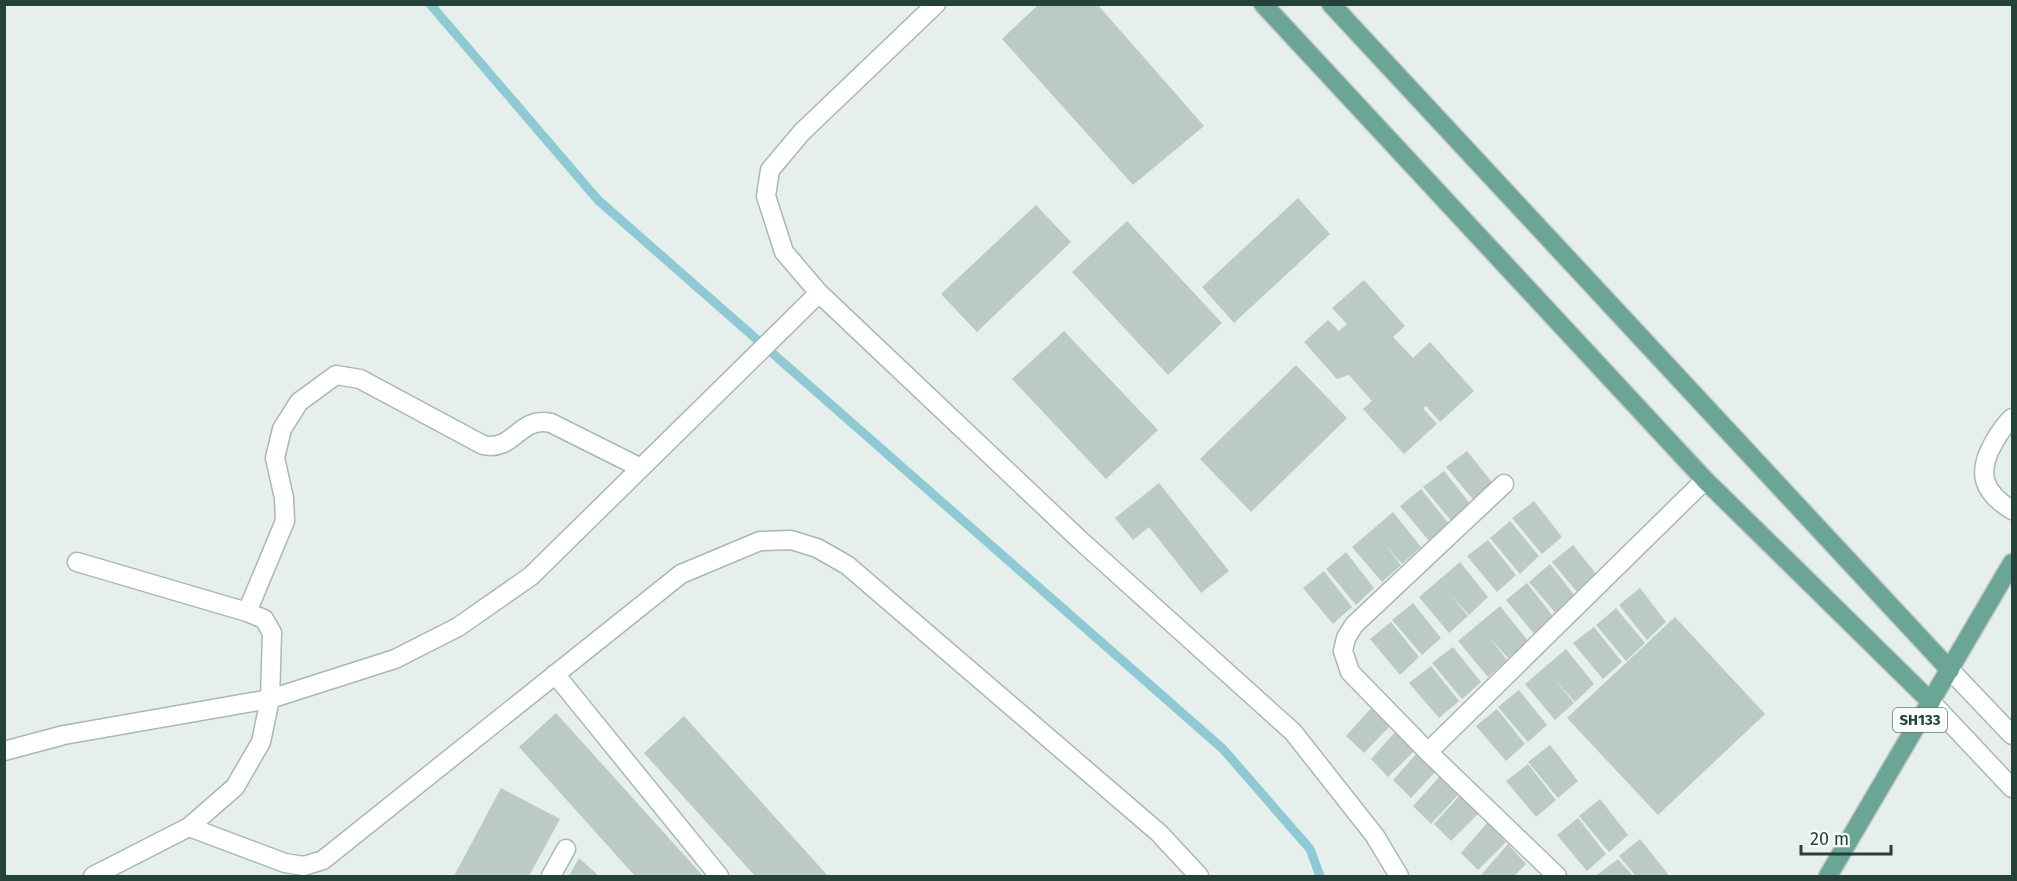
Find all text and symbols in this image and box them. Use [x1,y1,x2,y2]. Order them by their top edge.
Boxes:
road number: SH133 [1893,708,1947,732]
scale bar [1801,818,1891,856]
text: 20 m [1810,828,1849,850]

